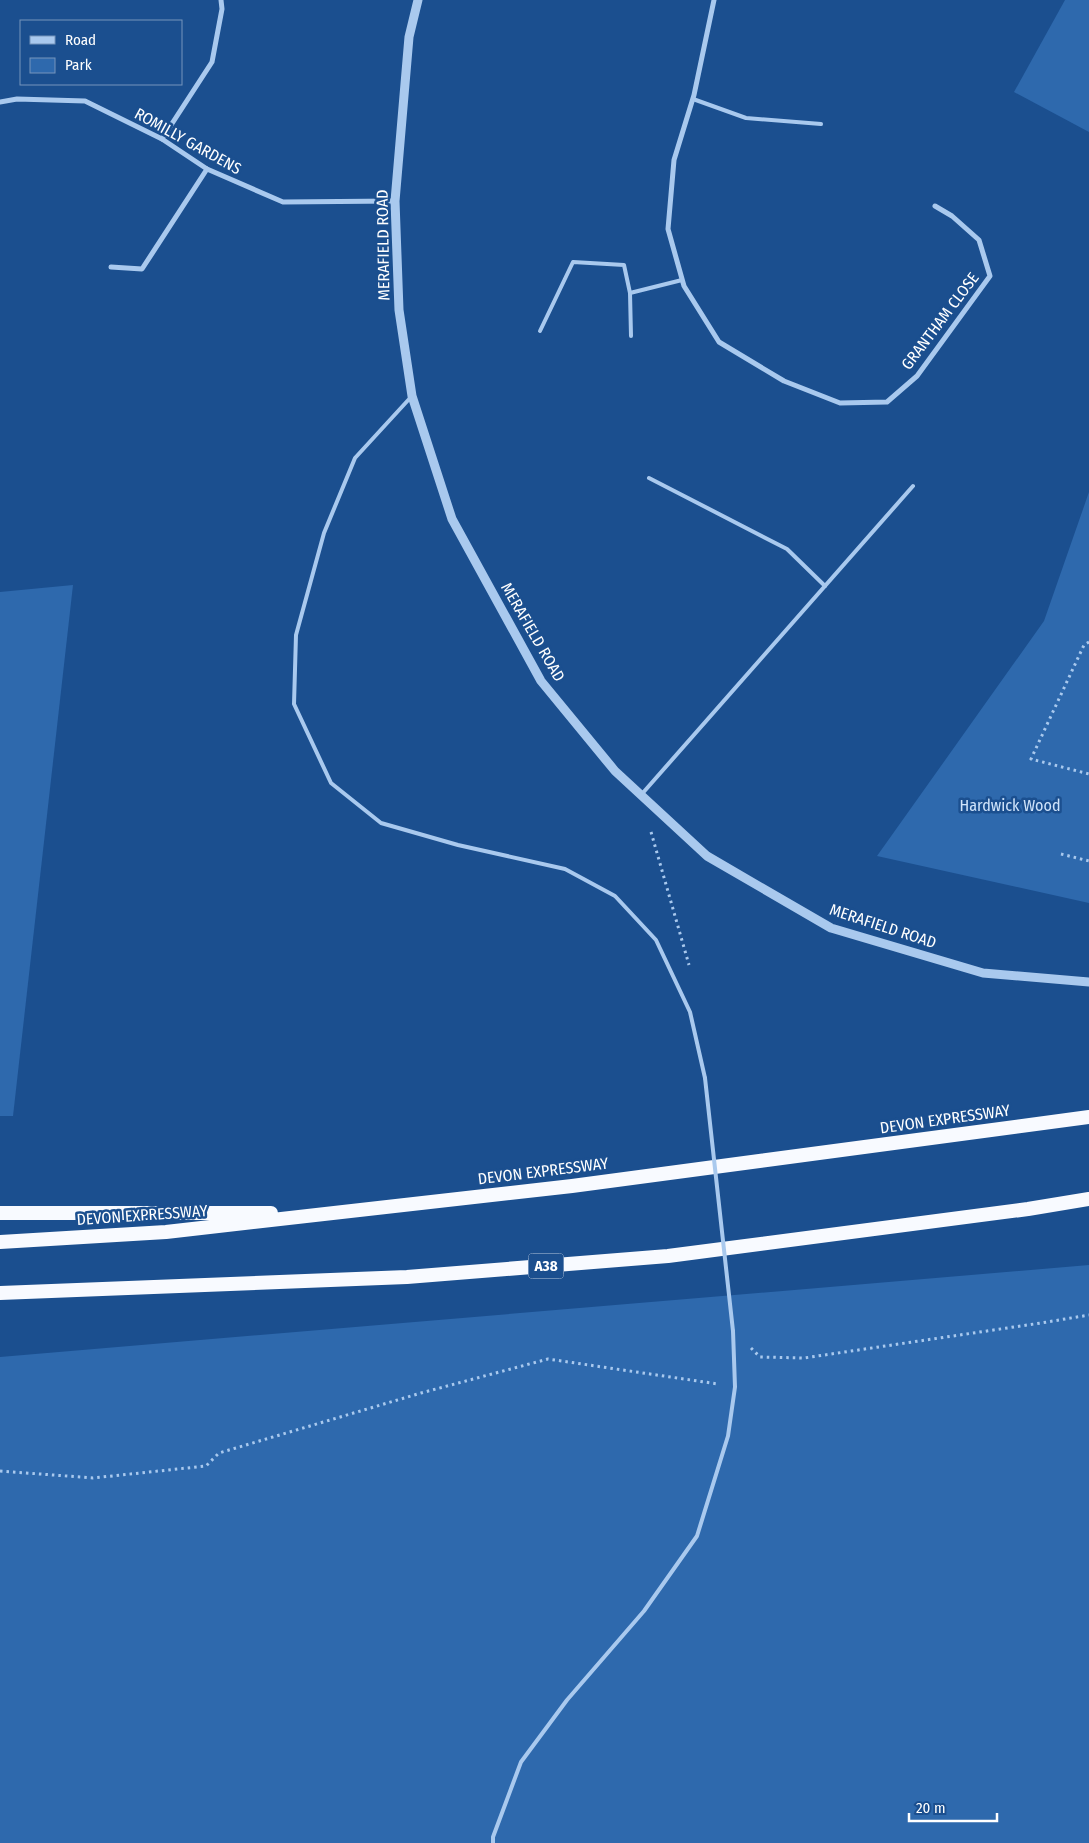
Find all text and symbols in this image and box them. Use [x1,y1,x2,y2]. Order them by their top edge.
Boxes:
legend [20,20,182,85]
text: Road [65,31,96,49]
text: Park [65,56,92,74]
street label: ROMILLY GARDENS [131,104,245,178]
street label: MERAFIELD ROAD [373,189,393,301]
street label: GRANTHAM CLOSE [897,269,983,373]
street label: MERAFIELD ROAD [497,579,569,685]
park label: Hardwick Wood [959,796,1061,815]
street label: MERAFIELD ROAD [827,900,939,952]
street label: DEVON EXPRESSWAY [879,1100,1011,1138]
street label: DEVON EXPRESSWAY [477,1154,609,1188]
street label: DEVON EXPRESSWAY [76,1201,208,1229]
road number: A38 [528,1254,564,1278]
scale bar [909,1790,996,1822]
text: 20 m [916,1799,946,1817]

